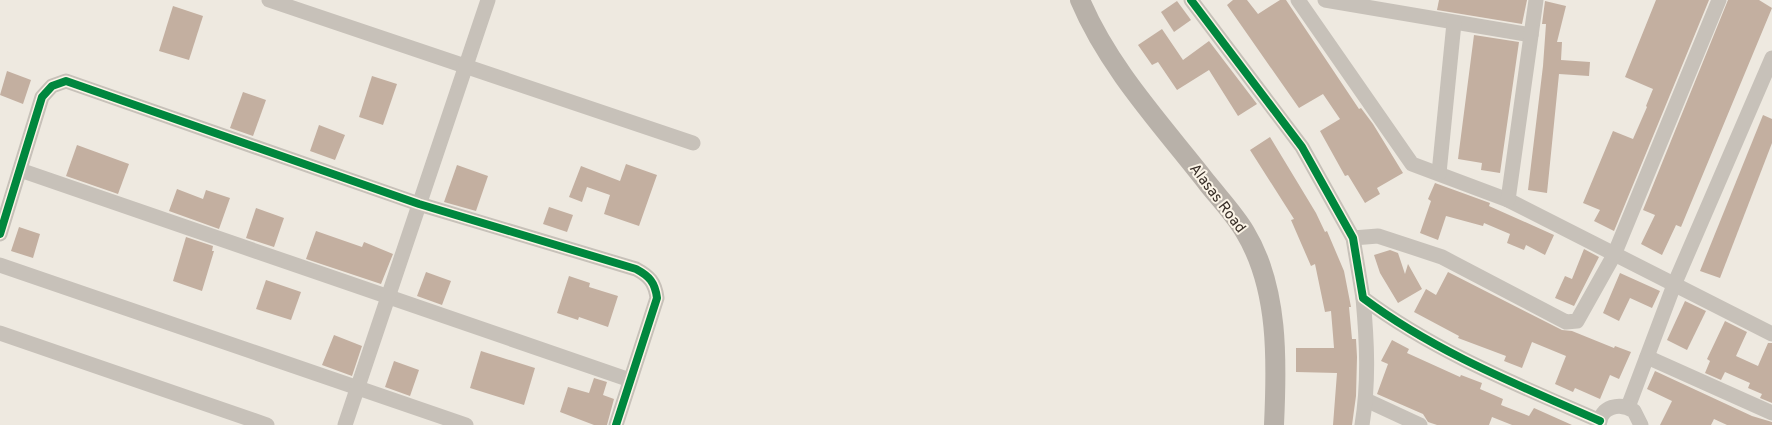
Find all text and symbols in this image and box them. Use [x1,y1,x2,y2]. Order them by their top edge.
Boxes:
street label: Alasas Road [1185,160,1249,237]

